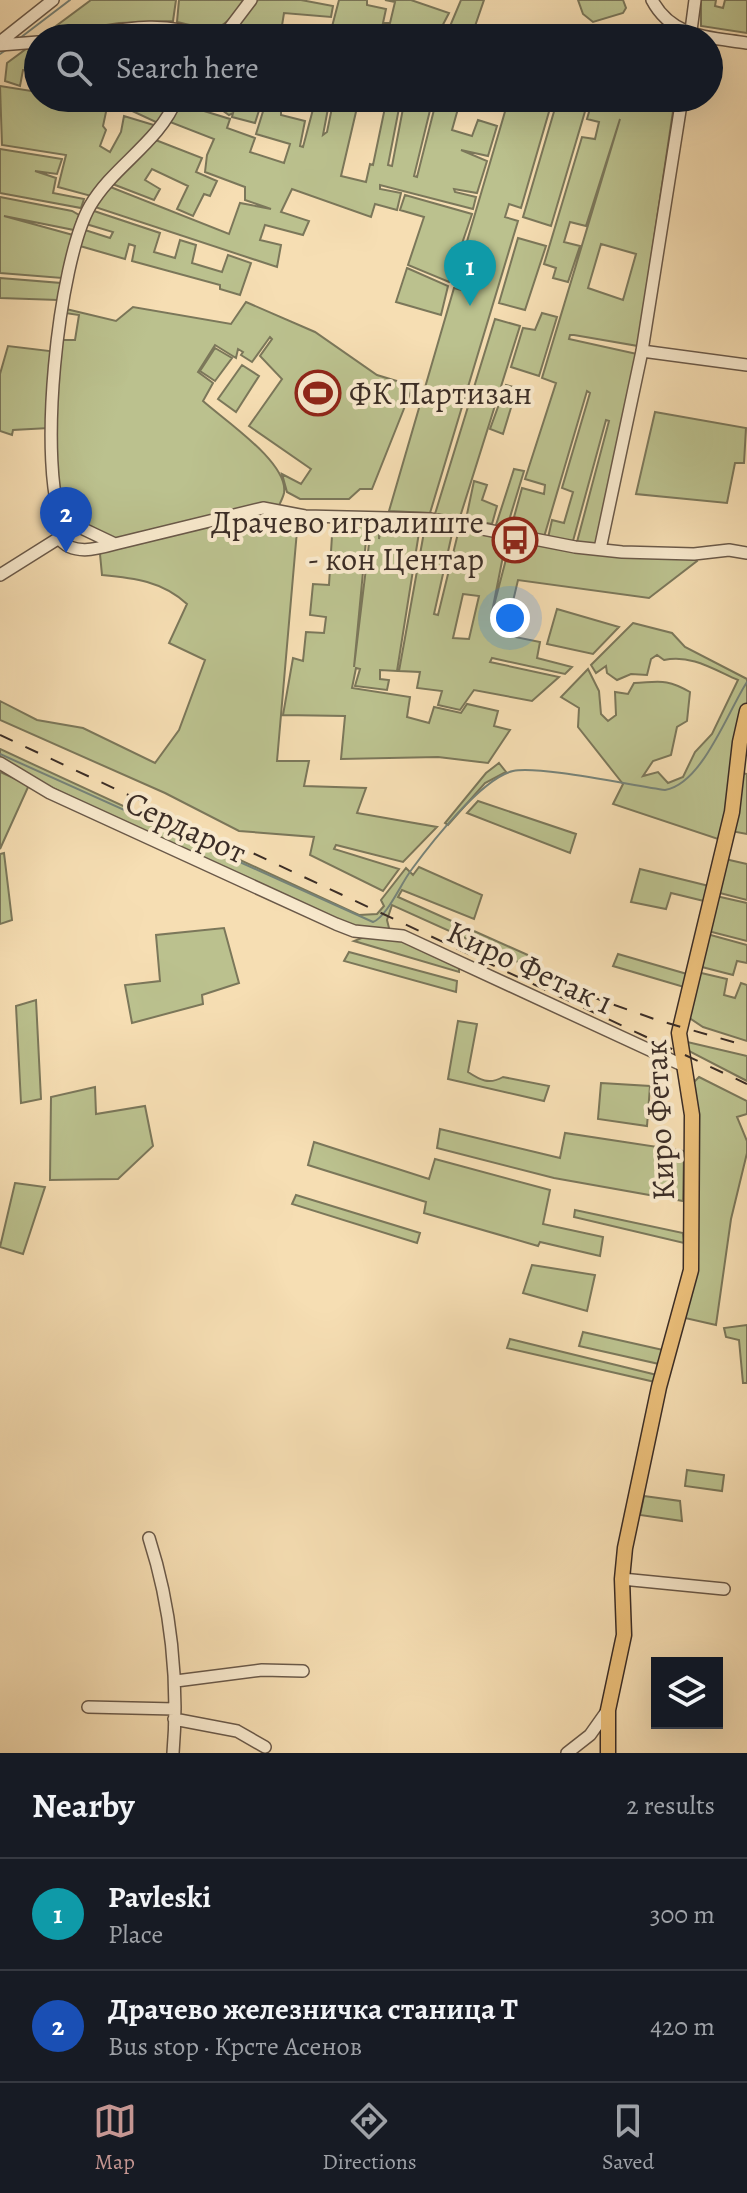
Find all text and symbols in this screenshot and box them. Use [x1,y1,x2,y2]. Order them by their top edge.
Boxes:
search box [24,24,723,112]
icon: search [52,46,96,90]
text: Search here [116,48,259,88]
pin: 1 [444,240,496,306]
sports icon: ФК Партизан [294,369,342,417]
place label: ФК Партизан [349,371,532,415]
pin: 2 [40,487,92,553]
place label: Драчево игралиште - кон Центар [211,500,484,581]
bus stop icon: Драчево игралиште - кон Центар [491,516,539,564]
your location [490,598,530,638]
street label: Сердарот [118,780,254,874]
street label: Киро Фетак 1 [440,909,620,1025]
street label: Киро Фетак [633,1038,685,1202]
map controls [651,1657,723,1729]
button: layers [651,1657,723,1729]
text: Nearby [32,1782,135,1829]
text: 2 results [626,1788,715,1823]
text: Pavleski [108,1877,211,1917]
text: 1 [53,1897,63,1932]
text: 300 m [650,1897,715,1932]
text: Place [108,1917,163,1952]
text: Драчево железничка станица Т [108,1989,518,2029]
text: 2 [52,2009,64,2044]
text: 420 m [650,2009,715,2044]
text: Bus stop · Крсте Асенов [108,2029,362,2064]
tab: Map [93,2099,137,2177]
tab: Directions [322,2099,417,2177]
tab: Saved [602,2099,654,2177]

